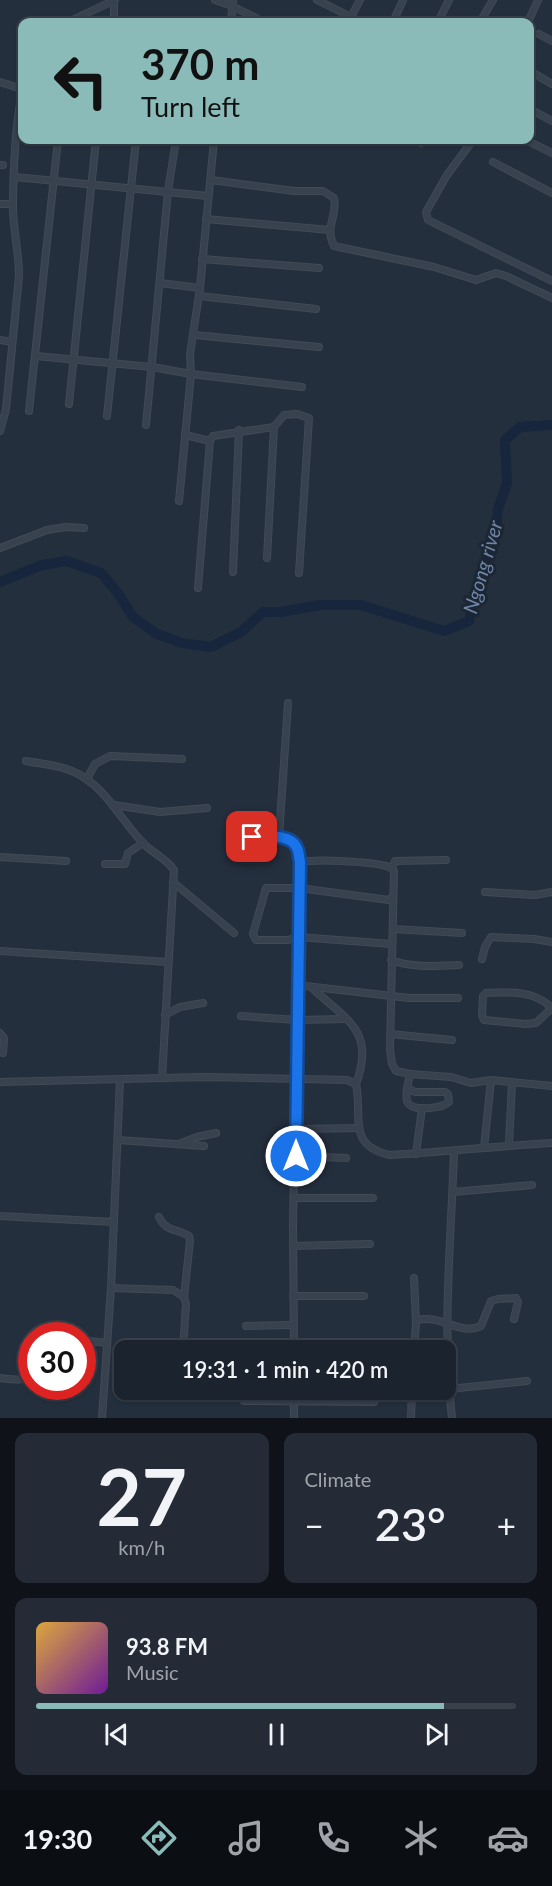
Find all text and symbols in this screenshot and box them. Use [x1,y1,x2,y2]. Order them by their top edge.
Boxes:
text: 370 m [141,39,259,89]
icon: left [42,42,120,120]
text: Turn left [141,90,240,123]
water label: Ngong river [457,516,507,616]
pin [226,811,277,862]
icon: arrive [235,820,268,853]
position arrow [264,1124,328,1188]
speed limit sign: 30 [18,1322,96,1400]
text: 19:31 · 1 min · 420 m [182,1356,388,1383]
text: 27 [97,1449,187,1543]
text: Climate [305,1467,371,1491]
text: 23° [375,1497,446,1551]
text: − [305,1505,324,1545]
text: + [497,1505,516,1545]
text: km/h [118,1535,165,1559]
text: 93.8 FM [126,1633,208,1660]
text: Music [126,1660,179,1684]
icon: previous [100,1718,133,1751]
icon: pause [260,1718,293,1751]
icon: next [420,1718,453,1751]
icon: directions [138,1817,180,1859]
icon: music [225,1817,267,1859]
icon: phone [312,1817,354,1859]
icon: climate [400,1817,442,1859]
icon: car [487,1817,529,1859]
text: 19:30 [23,1822,92,1855]

